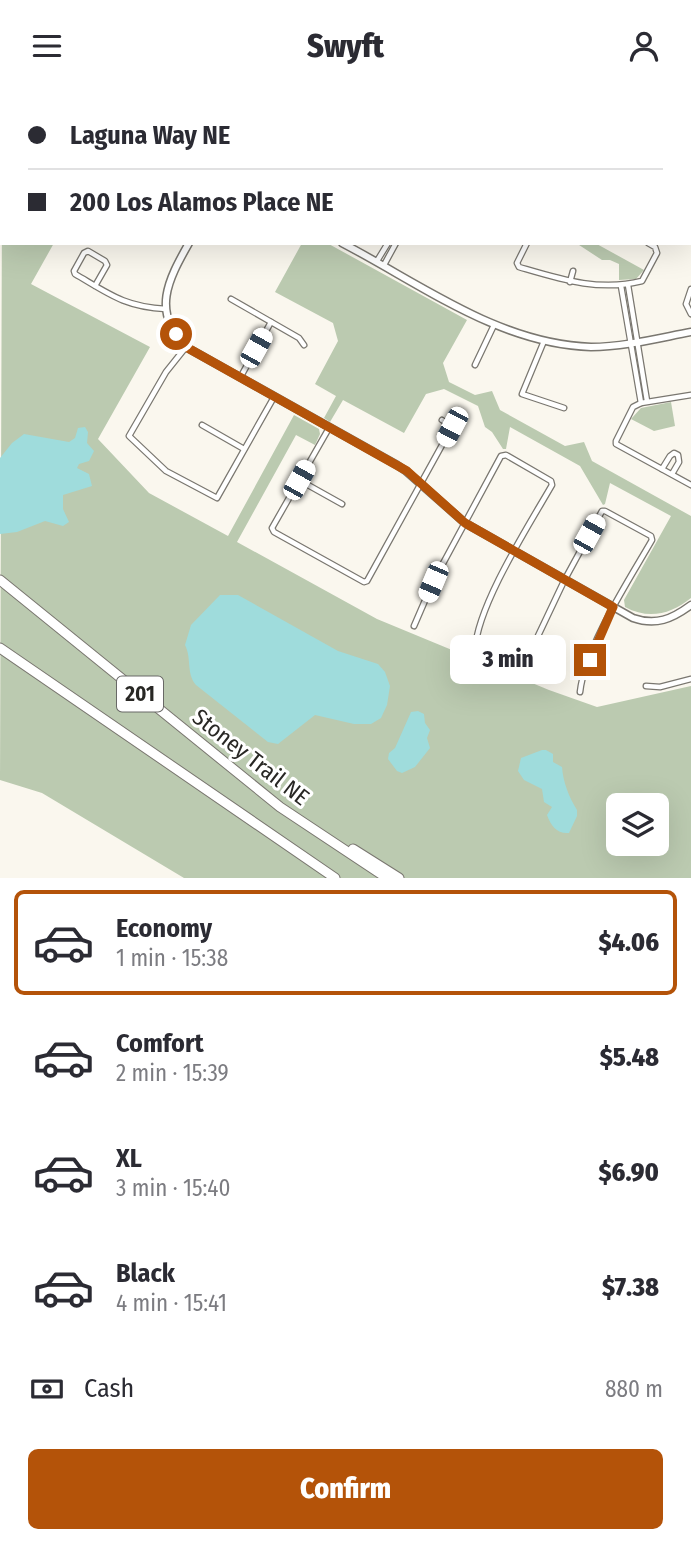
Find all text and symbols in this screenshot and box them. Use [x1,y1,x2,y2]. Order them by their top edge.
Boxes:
icon: menu [28,27,66,65]
text: Swyft [307,27,384,65]
icon: person [625,27,663,65]
text: Laguna Way NE [70,120,230,151]
text: 200 Los Alamos Place NE [70,187,334,218]
route start [160,318,192,350]
car [237,325,276,371]
car [433,404,472,450]
car [280,457,319,503]
car [570,511,609,557]
car [416,559,451,605]
callout: 3 min [450,635,566,685]
route end [574,644,606,676]
text: 3 min [482,645,534,673]
road number: 201 [117,677,163,711]
street label: Stoney Trail NE [187,703,315,811]
map controls [606,793,669,856]
button: layers [606,793,669,856]
icon: car [32,911,95,974]
text: Economy [116,913,212,944]
text: $4.06 [598,927,659,958]
text: 1 min · 15:38 [116,944,228,972]
icon: car [32,1026,95,1089]
text: Comfort [116,1028,204,1059]
text: $5.48 [600,1042,659,1073]
text: 2 min · 15:39 [116,1059,229,1087]
icon: car [32,1141,95,1204]
text: XL [116,1143,142,1174]
text: $6.90 [598,1157,659,1188]
text: 3 min · 15:40 [116,1174,230,1202]
icon: car [32,1256,95,1319]
text: Black [116,1258,175,1289]
text: $7.38 [602,1272,659,1303]
text: 4 min · 15:41 [116,1289,227,1317]
icon: cash [28,1370,66,1408]
text: Cash [84,1373,134,1404]
text: 880 m [605,1375,663,1403]
button: Confirm [28,1449,663,1529]

